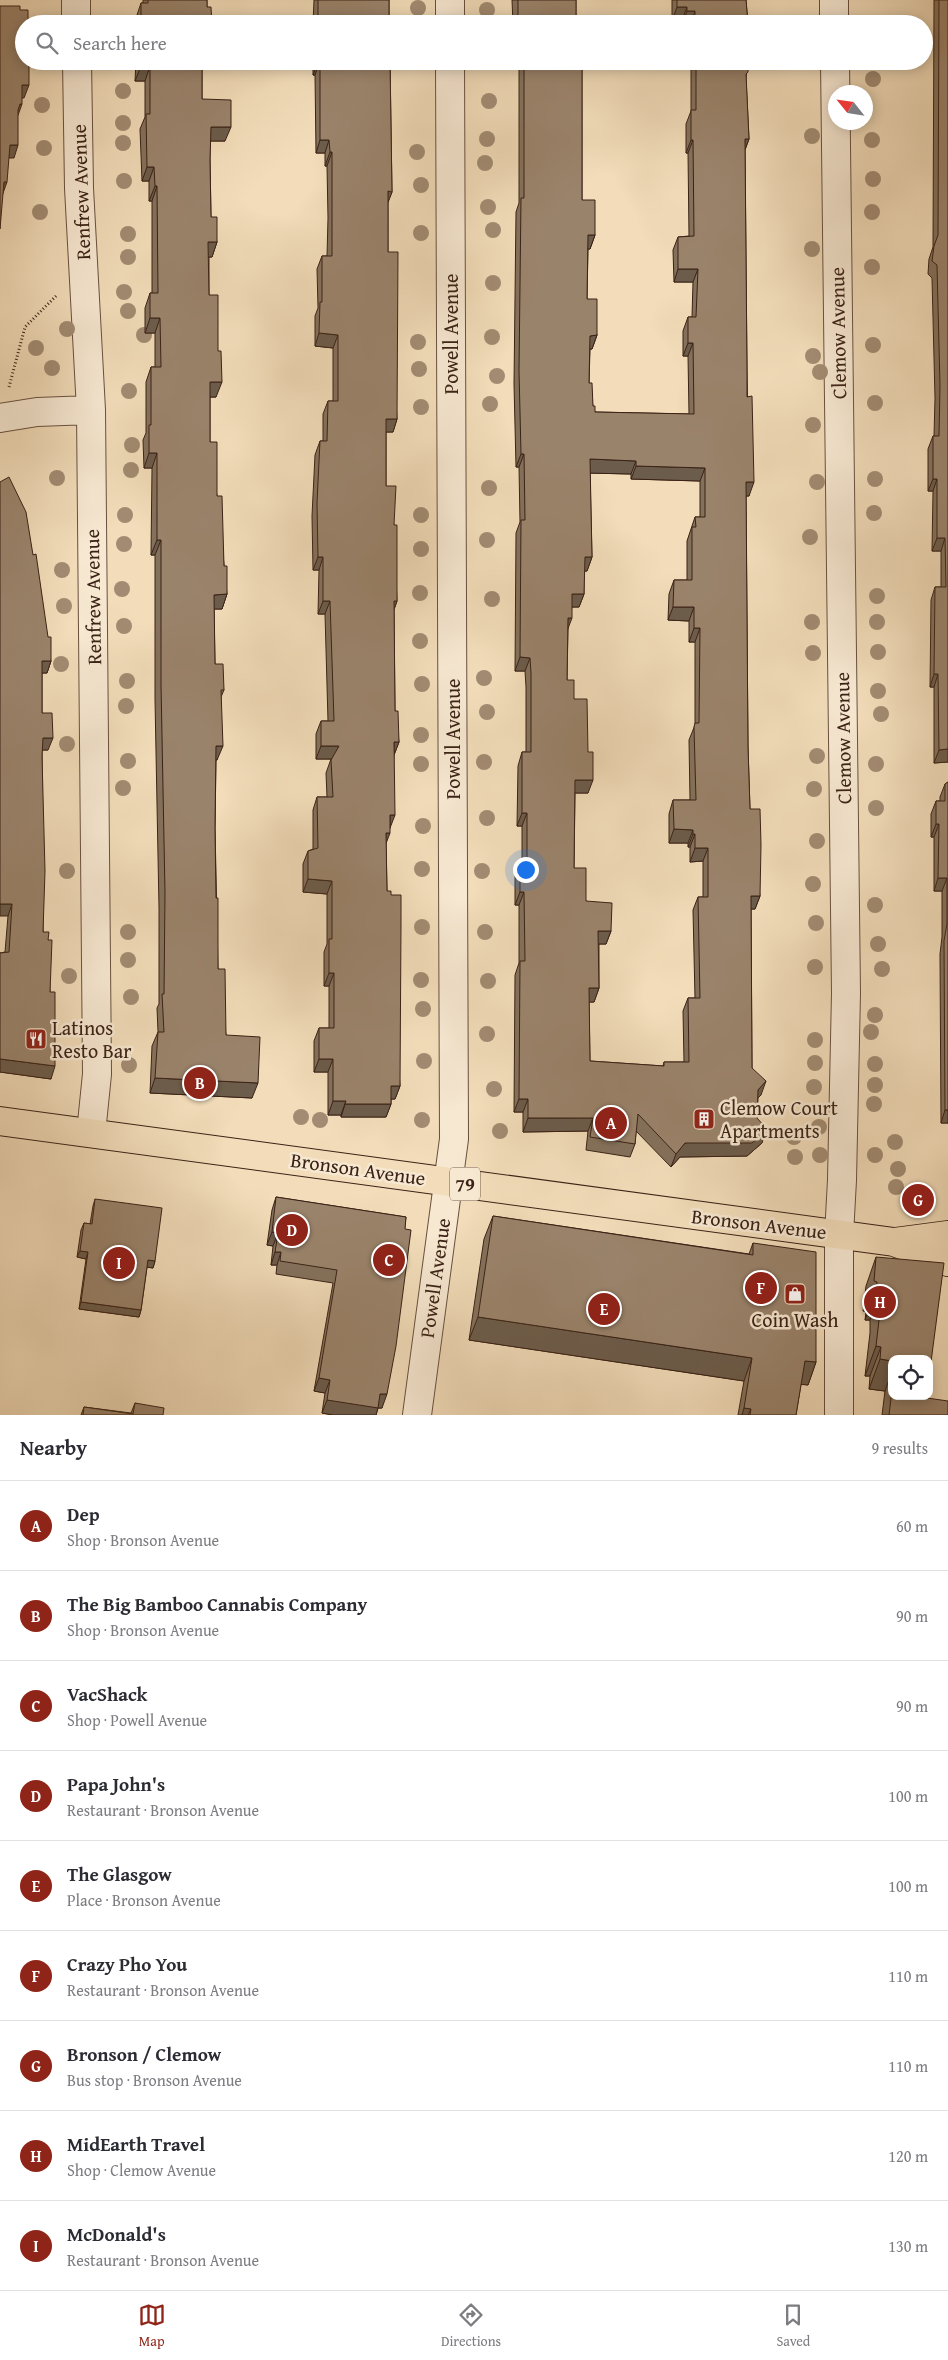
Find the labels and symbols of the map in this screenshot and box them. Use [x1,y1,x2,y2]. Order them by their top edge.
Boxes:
north arrow [828,85,873,130]
street label: Renfrew Avenue [64,124,97,260]
street label: Clemow Avenue [822,267,853,399]
street label: Powell Avenue [436,274,465,394]
street label: Renfrew Avenue [77,529,108,665]
street label: Clemow Avenue [827,672,858,804]
street label: Powell Avenue [438,679,467,799]
your location [513,857,539,883]
place label: Latinos Resto Bar [52,1013,132,1065]
restaurant icon: Latinos Resto Bar [24,1027,48,1051]
pin: B [184,1064,216,1102]
place label: Clemow Court Apartments [720,1093,838,1145]
pin: A [595,1104,627,1142]
building icon: Clemow Court Apartments [692,1107,716,1131]
street label: Bronson Avenue [289,1145,427,1192]
road number: 79 [450,1168,480,1200]
pin: G [902,1181,934,1219]
street label: Bronson Avenue [690,1201,828,1246]
pin: D [276,1211,308,1249]
street label: Powell Avenue [412,1216,457,1340]
pin: C [373,1241,405,1279]
pin: I [103,1244,135,1282]
pin: F [745,1269,777,1307]
shop icon: Coin Wash [783,1282,807,1306]
pin: H [864,1283,896,1321]
pin: E [588,1290,620,1328]
place label: Coin Wash [751,1305,839,1334]

